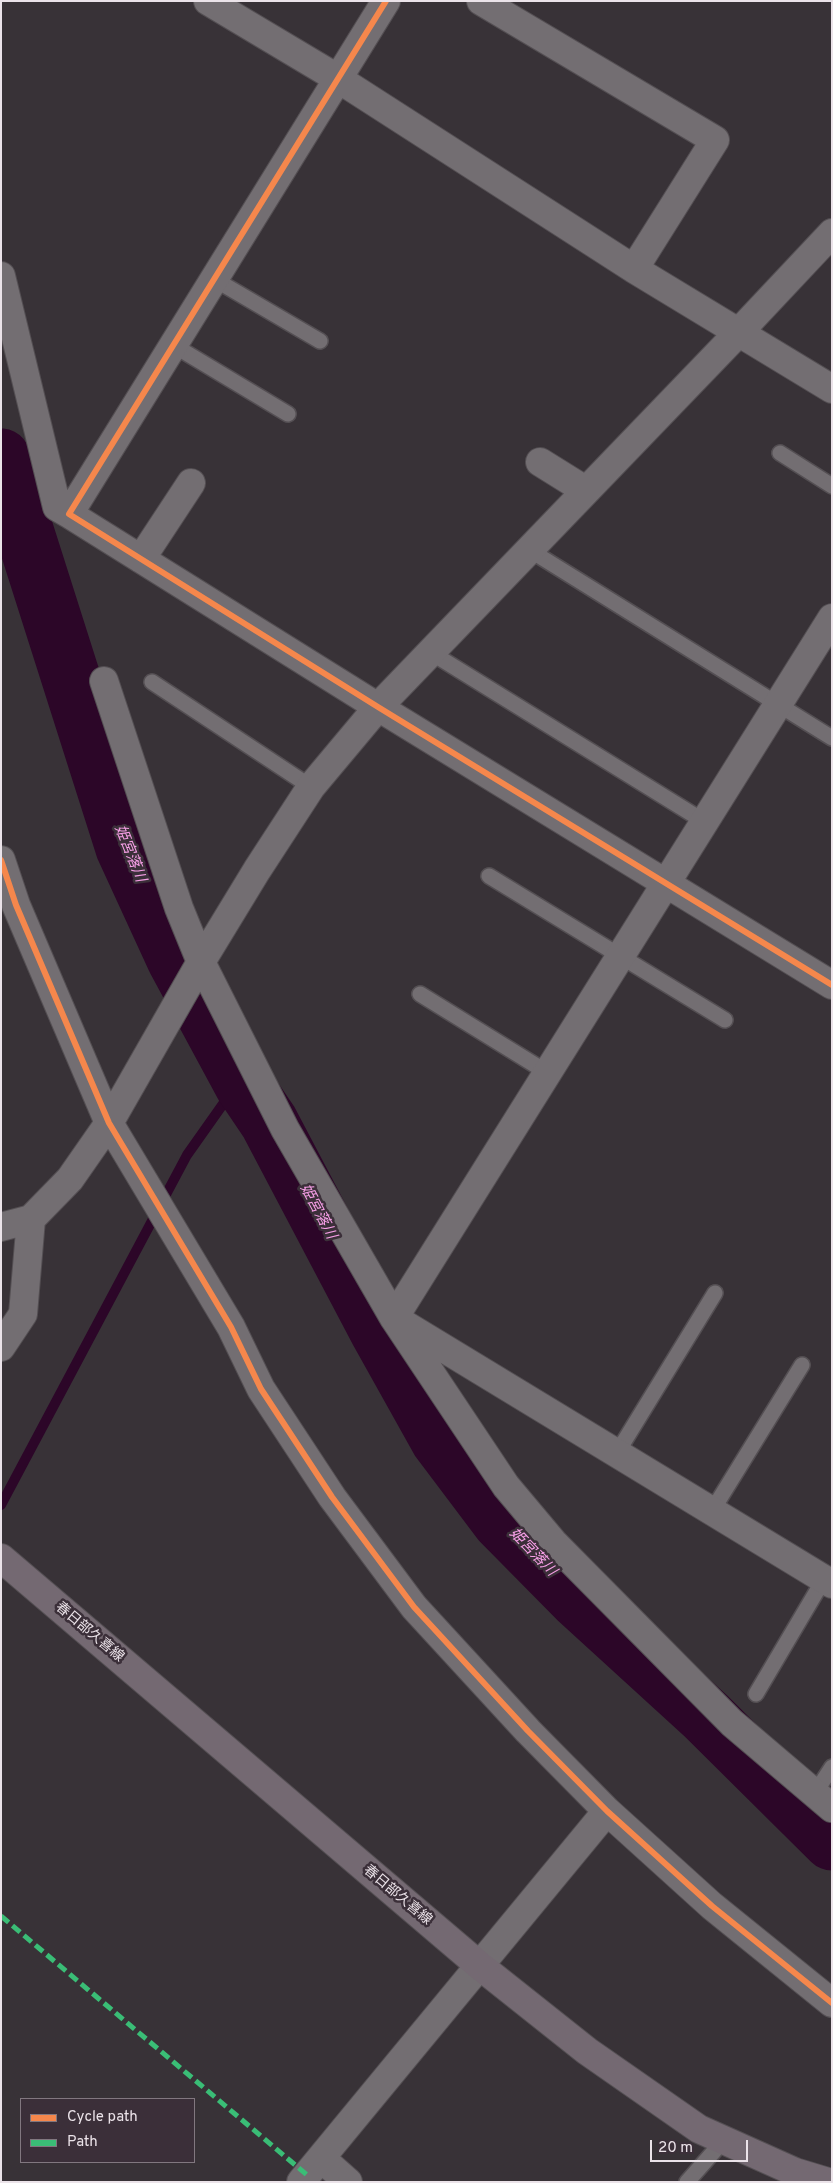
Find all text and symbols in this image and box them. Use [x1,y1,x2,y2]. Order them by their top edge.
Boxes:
water label: 姫宮落川 [109,823,149,885]
water label: 姫宮落川 [295,1181,339,1243]
water label: 姫宮落川 [505,1525,559,1581]
street label: 春日部久喜線 [51,1600,127,1666]
street label: 春日部久喜線 [359,1863,435,1929]
legend [20,2098,195,2163]
text: Cycle path [67,2108,138,2127]
scale bar [653,2130,750,2162]
text: Path [67,2133,98,2152]
text: 20 m [658,2139,693,2158]

